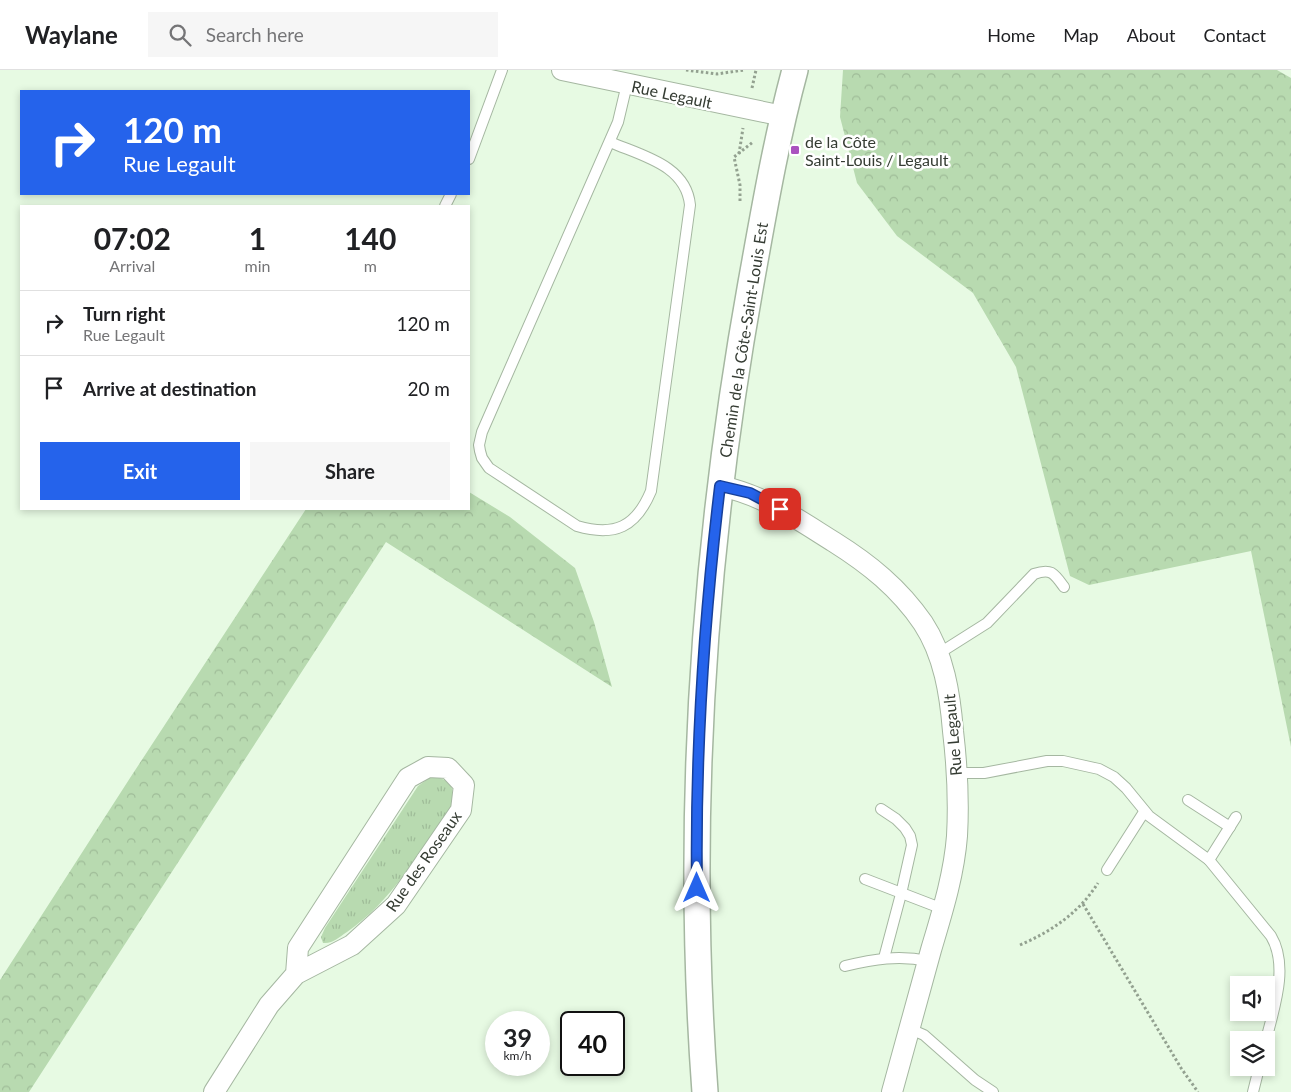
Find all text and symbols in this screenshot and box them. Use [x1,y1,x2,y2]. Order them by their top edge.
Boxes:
search box [148,12,498,57]
text: Waylane [25,20,118,49]
icon: search [166,21,194,49]
text: Search here [206,23,304,46]
text: Home [987,24,1035,46]
text: Map [1063,24,1099,46]
text: About [1127,24,1176,46]
text: Contact [1204,24,1266,46]
street label: Rue Legault [630,76,714,112]
text: 120 m [123,108,222,150]
icon: right [40,110,105,175]
place label: de la Côte Saint-Louis / Legault [805,132,949,169]
marker: de la Côte Saint-Louis / Legault [789,144,801,156]
text: Rue Legault [123,150,236,177]
text: 07:02 [94,220,171,256]
text: 1 [249,220,266,256]
text: 140 [344,220,396,256]
street label: Chemin de la Côte-Saint-Louis Est [715,221,771,459]
text: Arrival [109,256,155,275]
text: min [245,256,271,275]
text: m [364,256,377,275]
text: Turn right [83,302,165,325]
icon: right [40,309,68,337]
text: 120 m [396,312,450,335]
text: Rue Legault [83,325,165,344]
icon: arrive [40,374,68,402]
text: Arrive at destination [83,377,256,400]
text: 20 m [407,377,450,400]
button: Exit [40,442,240,500]
button: Share [250,442,450,500]
pin [759,488,801,530]
icon: arrive [766,495,794,523]
street label: Rue Legault [939,693,965,777]
street label: Rue des Roseaux [381,807,465,915]
position arrow [670,861,722,913]
map controls [1230,976,1275,1076]
button: sound [1230,976,1275,1021]
speed limit sign: 40 [560,1011,625,1076]
text: 39 [503,1022,532,1052]
button: layers [1230,1031,1275,1076]
text: km/h [503,1048,532,1063]

